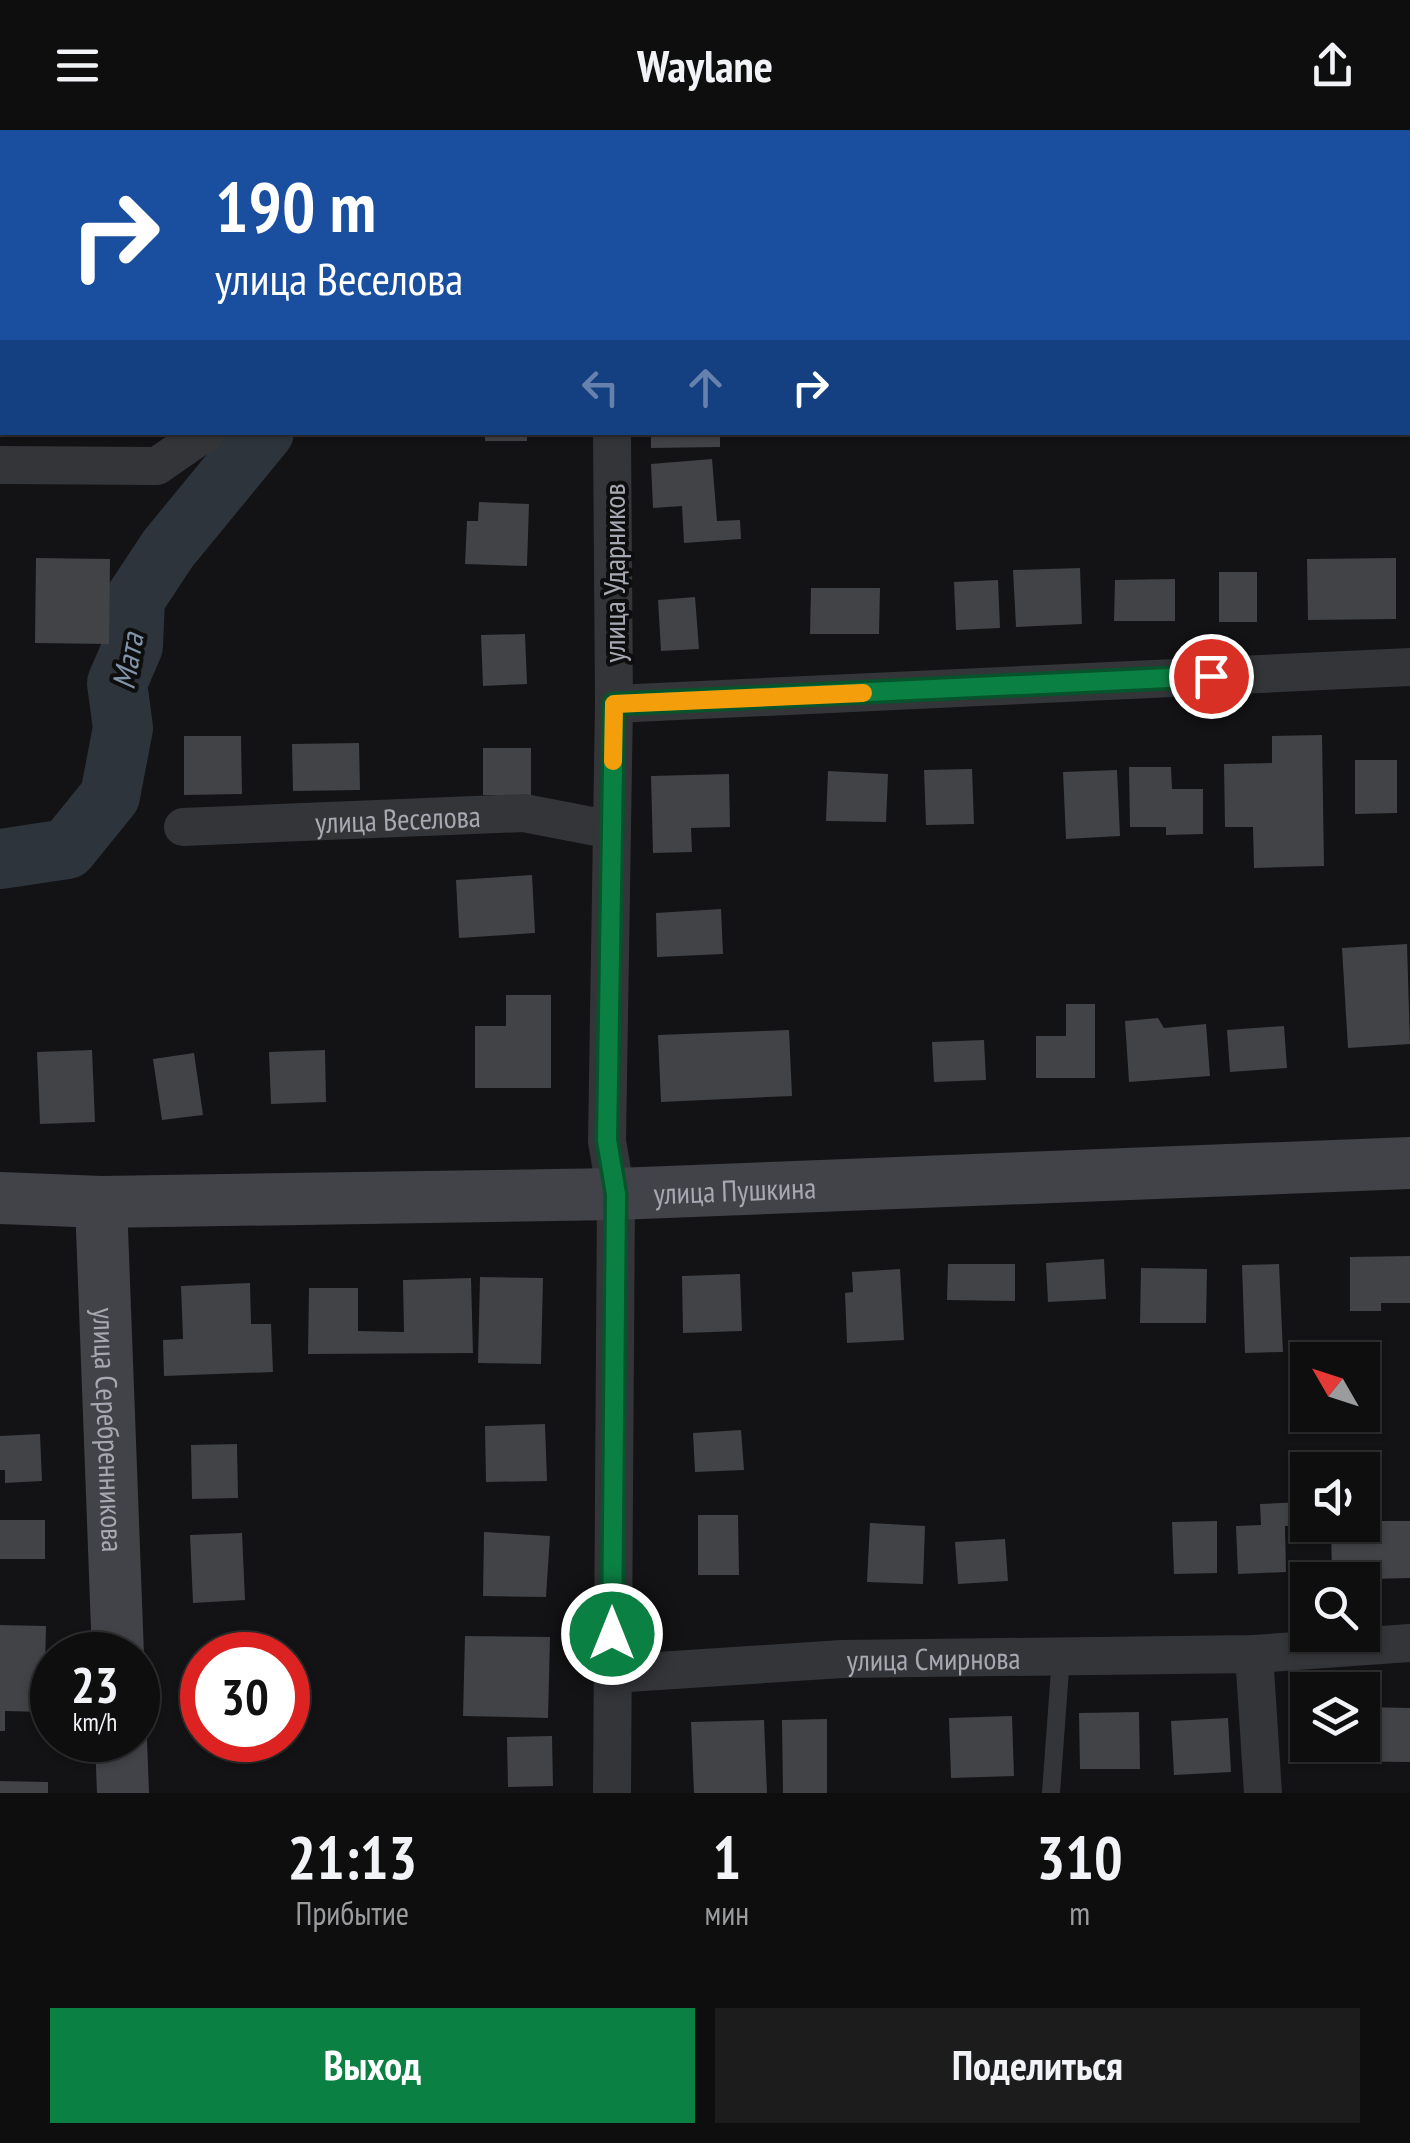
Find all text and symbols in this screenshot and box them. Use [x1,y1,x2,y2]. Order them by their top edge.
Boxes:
text: Waylane [637,36,773,94]
icon: menu [50,38,105,93]
icon: share [1305,38,1360,93]
text: 190 m [215,161,376,251]
icon: right [50,170,180,300]
text: улица Веселова [215,249,463,307]
icon: left [573,360,628,415]
icon: ahead [678,360,733,415]
icon: right [783,360,838,415]
street label: улица Ударников [594,483,633,663]
water label: Мата [101,628,153,692]
pin [1169,634,1254,719]
icon: arrive [1184,649,1239,704]
street label: улица Веселова [314,795,481,841]
street label: улица Пушкина [653,1167,817,1212]
street label: улица Серебренникова [85,1307,134,1553]
north arrow [1290,1342,1380,1432]
map controls [1290,1342,1380,1762]
button: sound [1290,1452,1380,1542]
button: search [1290,1562,1380,1652]
position arrow [560,1582,664,1686]
speed limit sign: 30 [180,1632,310,1762]
street label: улица Смирнова [846,1637,1021,1678]
text: 23 [71,1652,119,1717]
button: layers [1290,1672,1380,1762]
text: km/h [73,1706,117,1738]
text: 21:13 [287,1818,417,1896]
text: 1 [713,1818,741,1896]
text: 310 [1037,1818,1123,1896]
text: Прибытие [296,1892,409,1934]
text: мин [705,1892,749,1934]
text: m [1069,1892,1090,1934]
button: Выход [50,2008,695,2123]
button: Поделиться [715,2008,1360,2123]

